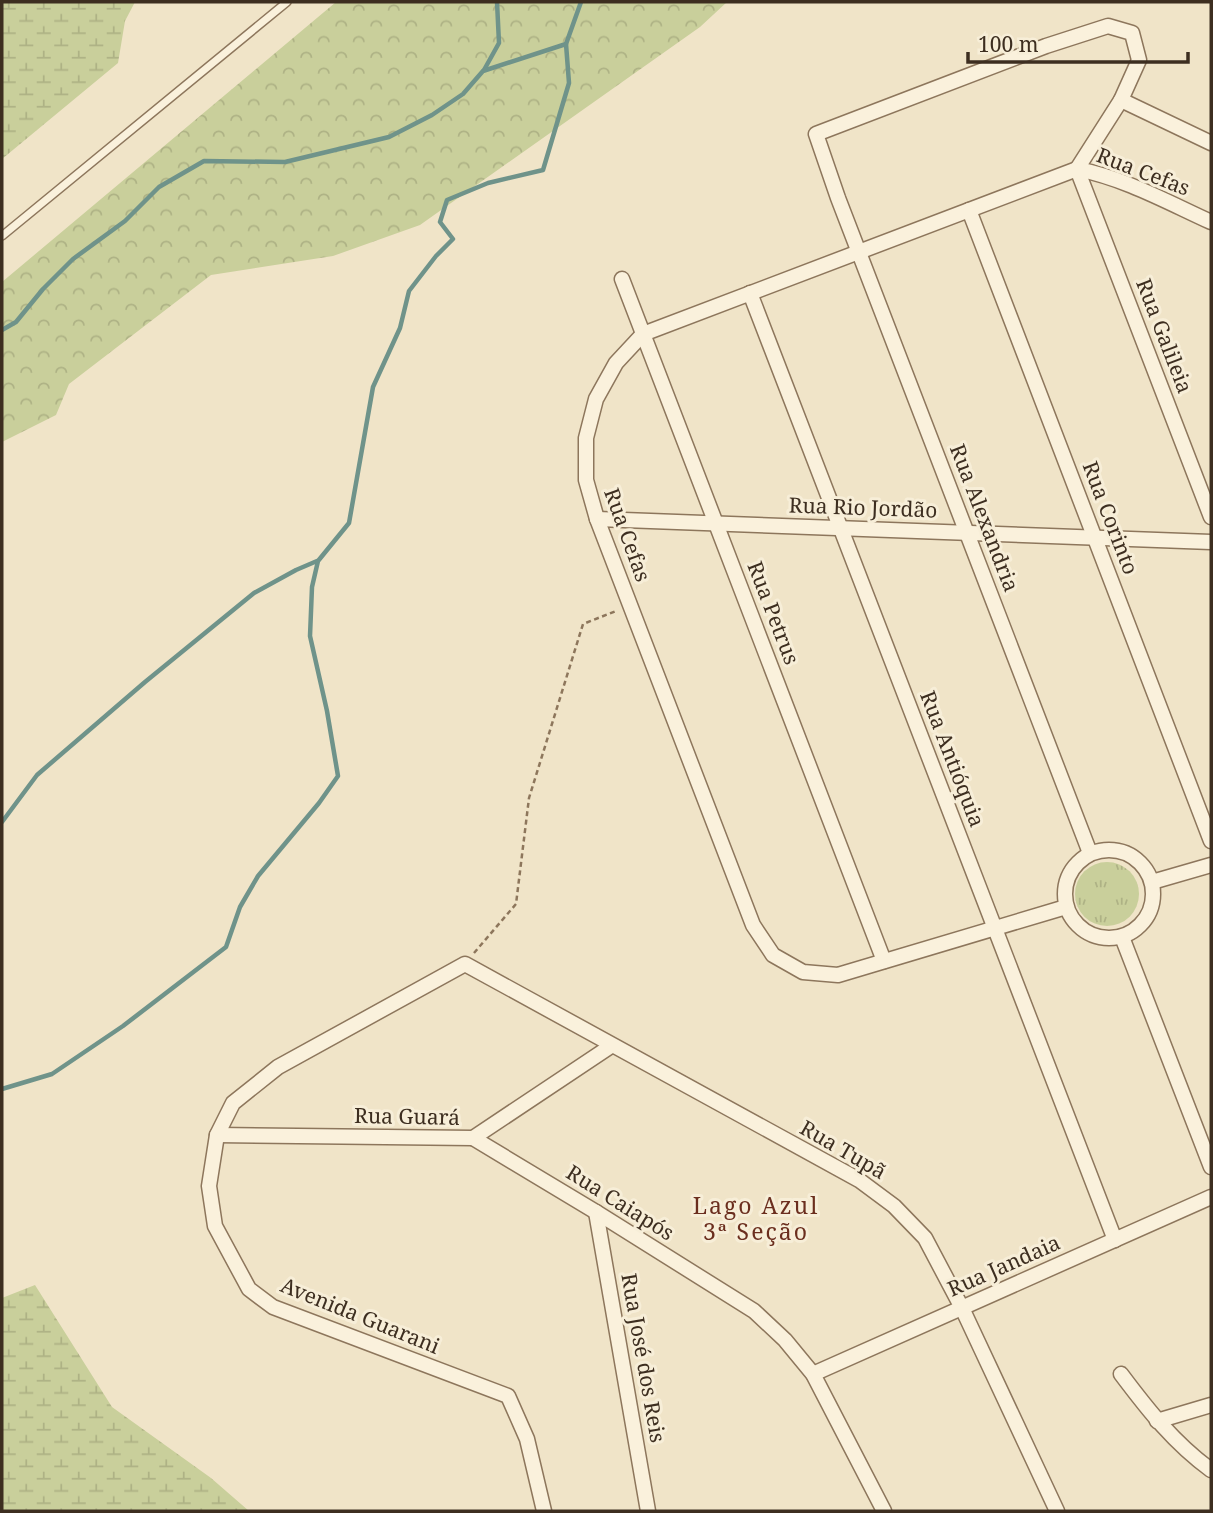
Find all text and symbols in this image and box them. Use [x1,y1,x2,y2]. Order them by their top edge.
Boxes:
scale bar [968,21,1188,65]
text: 100 m [978,30,1039,58]
street label: Rua Cefas [1093,141,1194,202]
street label: Rua Galileia [1130,274,1200,397]
street label: Rua Alexandria [944,440,1026,595]
street label: Rua Corinto [1077,457,1145,578]
street label: Rua Cefas [598,484,658,585]
street label: Rua Rio Jordão [788,490,938,524]
street label: Rua Petrus [741,557,806,668]
street label: Rua Antióquia [914,687,992,831]
street label: Rua Guará [354,1101,460,1131]
street label: Rua Tupã [795,1113,892,1185]
street label: Rua Caiapós [561,1158,680,1246]
district label: Lago Azul 3ª Seção [693,1189,819,1247]
street label: Rua Jandaia [943,1228,1064,1302]
street label: Avenida Guarani [277,1270,444,1360]
street label: Rua José dos Reis [615,1271,673,1445]

